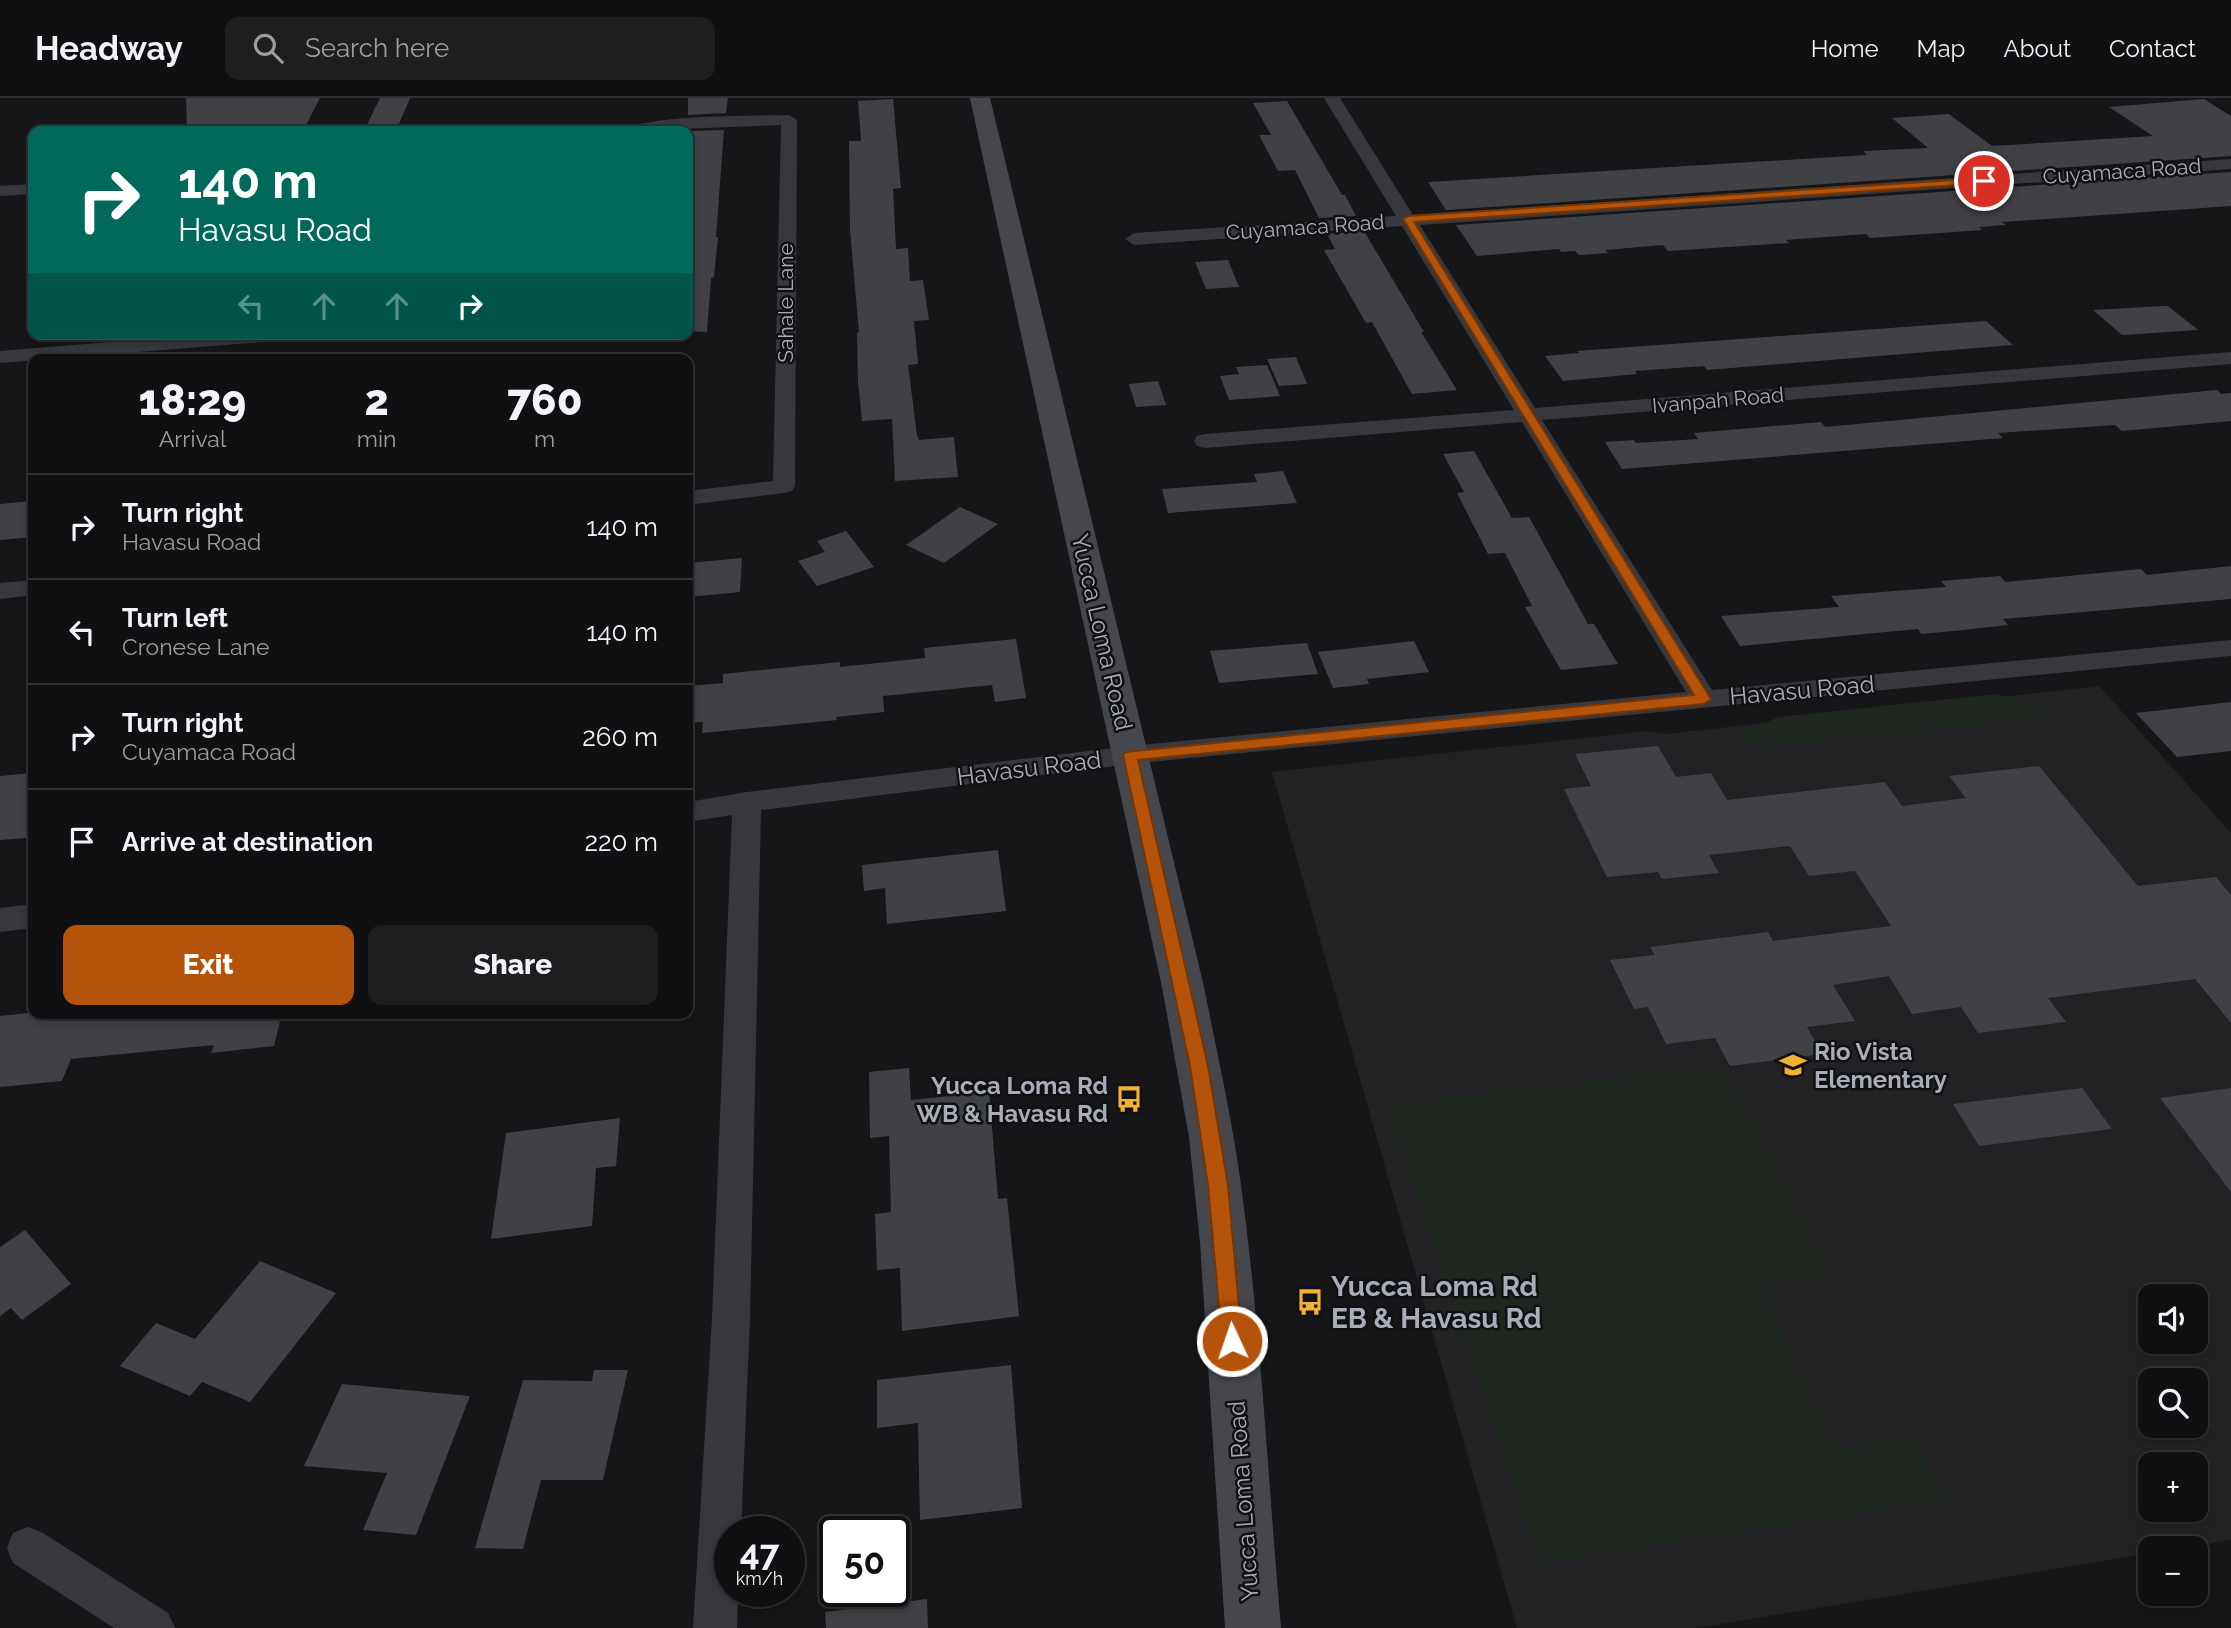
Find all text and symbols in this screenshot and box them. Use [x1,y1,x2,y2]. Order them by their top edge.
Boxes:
search box [225,17,715,80]
text: Headway [35,29,183,68]
icon: search [249,29,287,67]
text: Search here [305,33,449,63]
text: Home [1811,34,1879,63]
text: Map [1917,34,1965,63]
text: About [2003,34,2071,63]
text: Contact [2109,34,2196,63]
pin [1954,151,2014,211]
text: 140 m [178,152,318,209]
street label: Cuyamaca Road [2042,153,2202,189]
icon: right [63,154,154,245]
icon: arrive [1965,162,2003,200]
street label: Cuyamaca Road [1225,209,1385,245]
text: Havasu Road [178,211,372,248]
street label: Sahale Lane [773,243,798,363]
icon: left [232,287,270,325]
icon: ahead [305,287,343,325]
icon: ahead [378,287,416,325]
icon: right [451,287,489,325]
text: 18:29 [139,376,246,425]
text: 2 [364,376,389,425]
text: 760 [507,376,582,425]
street label: Ivanpah Road [1651,382,1785,418]
text: Arrival [159,425,226,452]
text: min [357,425,396,452]
text: m [534,425,555,452]
text: Turn right [122,498,243,528]
icon: right [63,508,101,546]
text: 140 m [586,512,658,542]
text: Havasu Road [122,528,261,555]
street label: Yucca Loma Road [1065,531,1139,733]
text: Turn left [122,603,228,633]
icon: left [63,613,101,651]
text: 140 m [586,617,658,647]
text: Cronese Lane [122,633,269,660]
street label: Havasu Road [1728,669,1876,711]
text: Turn right [122,708,243,738]
icon: right [63,718,101,756]
text: 260 m [582,722,658,752]
text: Cuyamaca Road [122,738,296,765]
street label: Havasu Road [955,745,1103,791]
icon: arrive [63,823,101,861]
text: Arrive at destination [122,827,373,857]
text: 220 m [584,827,658,857]
button: Exit [63,925,354,1005]
button: Share [368,925,658,1005]
place label: Rio Vista Elementary [1814,1037,1947,1094]
school or university icon: Rio Vista Elementary [1778,1050,1808,1080]
place label: Yucca Loma Rd WB & Havasu Rd [917,1071,1108,1128]
bus stop icon: Yucca Loma Rd WB & Havasu Rd [1114,1084,1144,1114]
place label: Yucca Loma Rd EB & Havasu Rd [1331,1270,1542,1335]
map controls [2138,1284,2208,1606]
button: sound [2138,1284,2208,1354]
bus stop icon: Yucca Loma Rd EB & Havasu Rd [1295,1287,1325,1317]
position arrow [1195,1304,1269,1378]
button: search [2138,1368,2208,1438]
street label: Yucca Loma Road [1222,1400,1264,1602]
button: + [2138,1452,2208,1522]
speed limit sign: 50 [819,1516,910,1607]
text: 47 [740,1532,779,1573]
button: − [2138,1536,2208,1606]
text: km/h [736,1568,783,1589]

